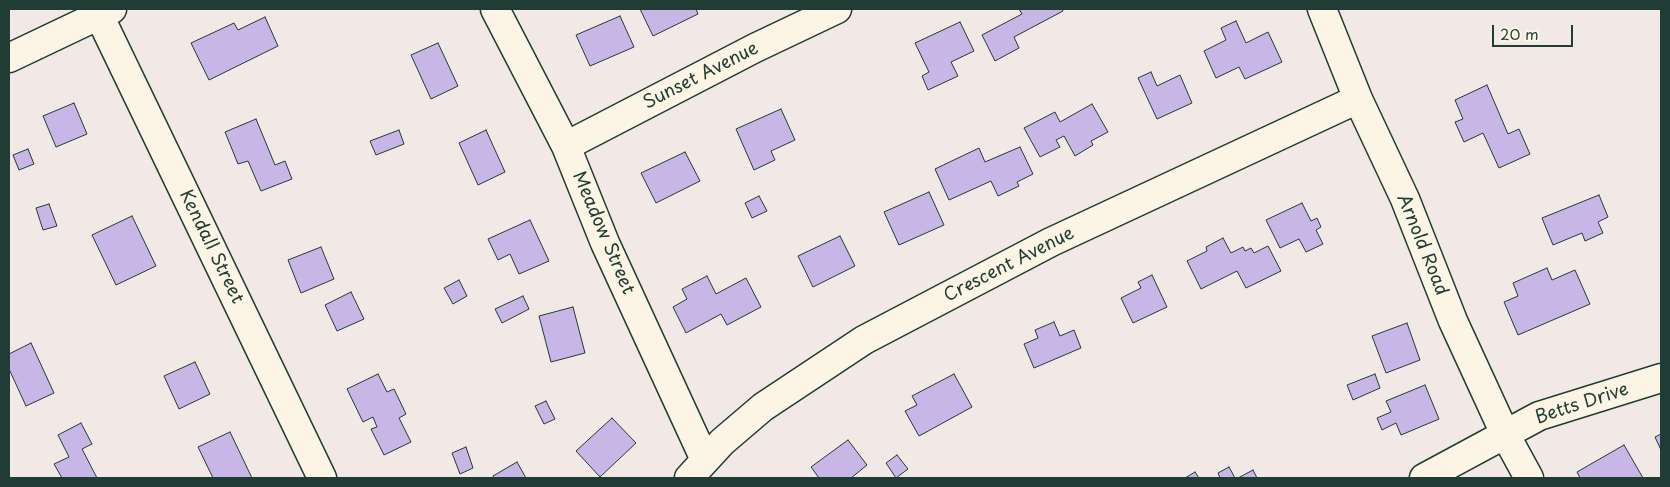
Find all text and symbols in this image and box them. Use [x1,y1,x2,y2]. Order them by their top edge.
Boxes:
scale bar [1495,15,1576,47]
text: 20 m [1500,22,1539,45]
street label: Sunset Avenue [640,38,762,114]
street label: Meadow Street [567,168,639,298]
street label: Kendall Street [174,187,248,307]
street label: Arnold Road [1392,191,1452,299]
street label: Crescent Avenue [940,223,1078,307]
street label: Betts Drive [1533,379,1631,429]

